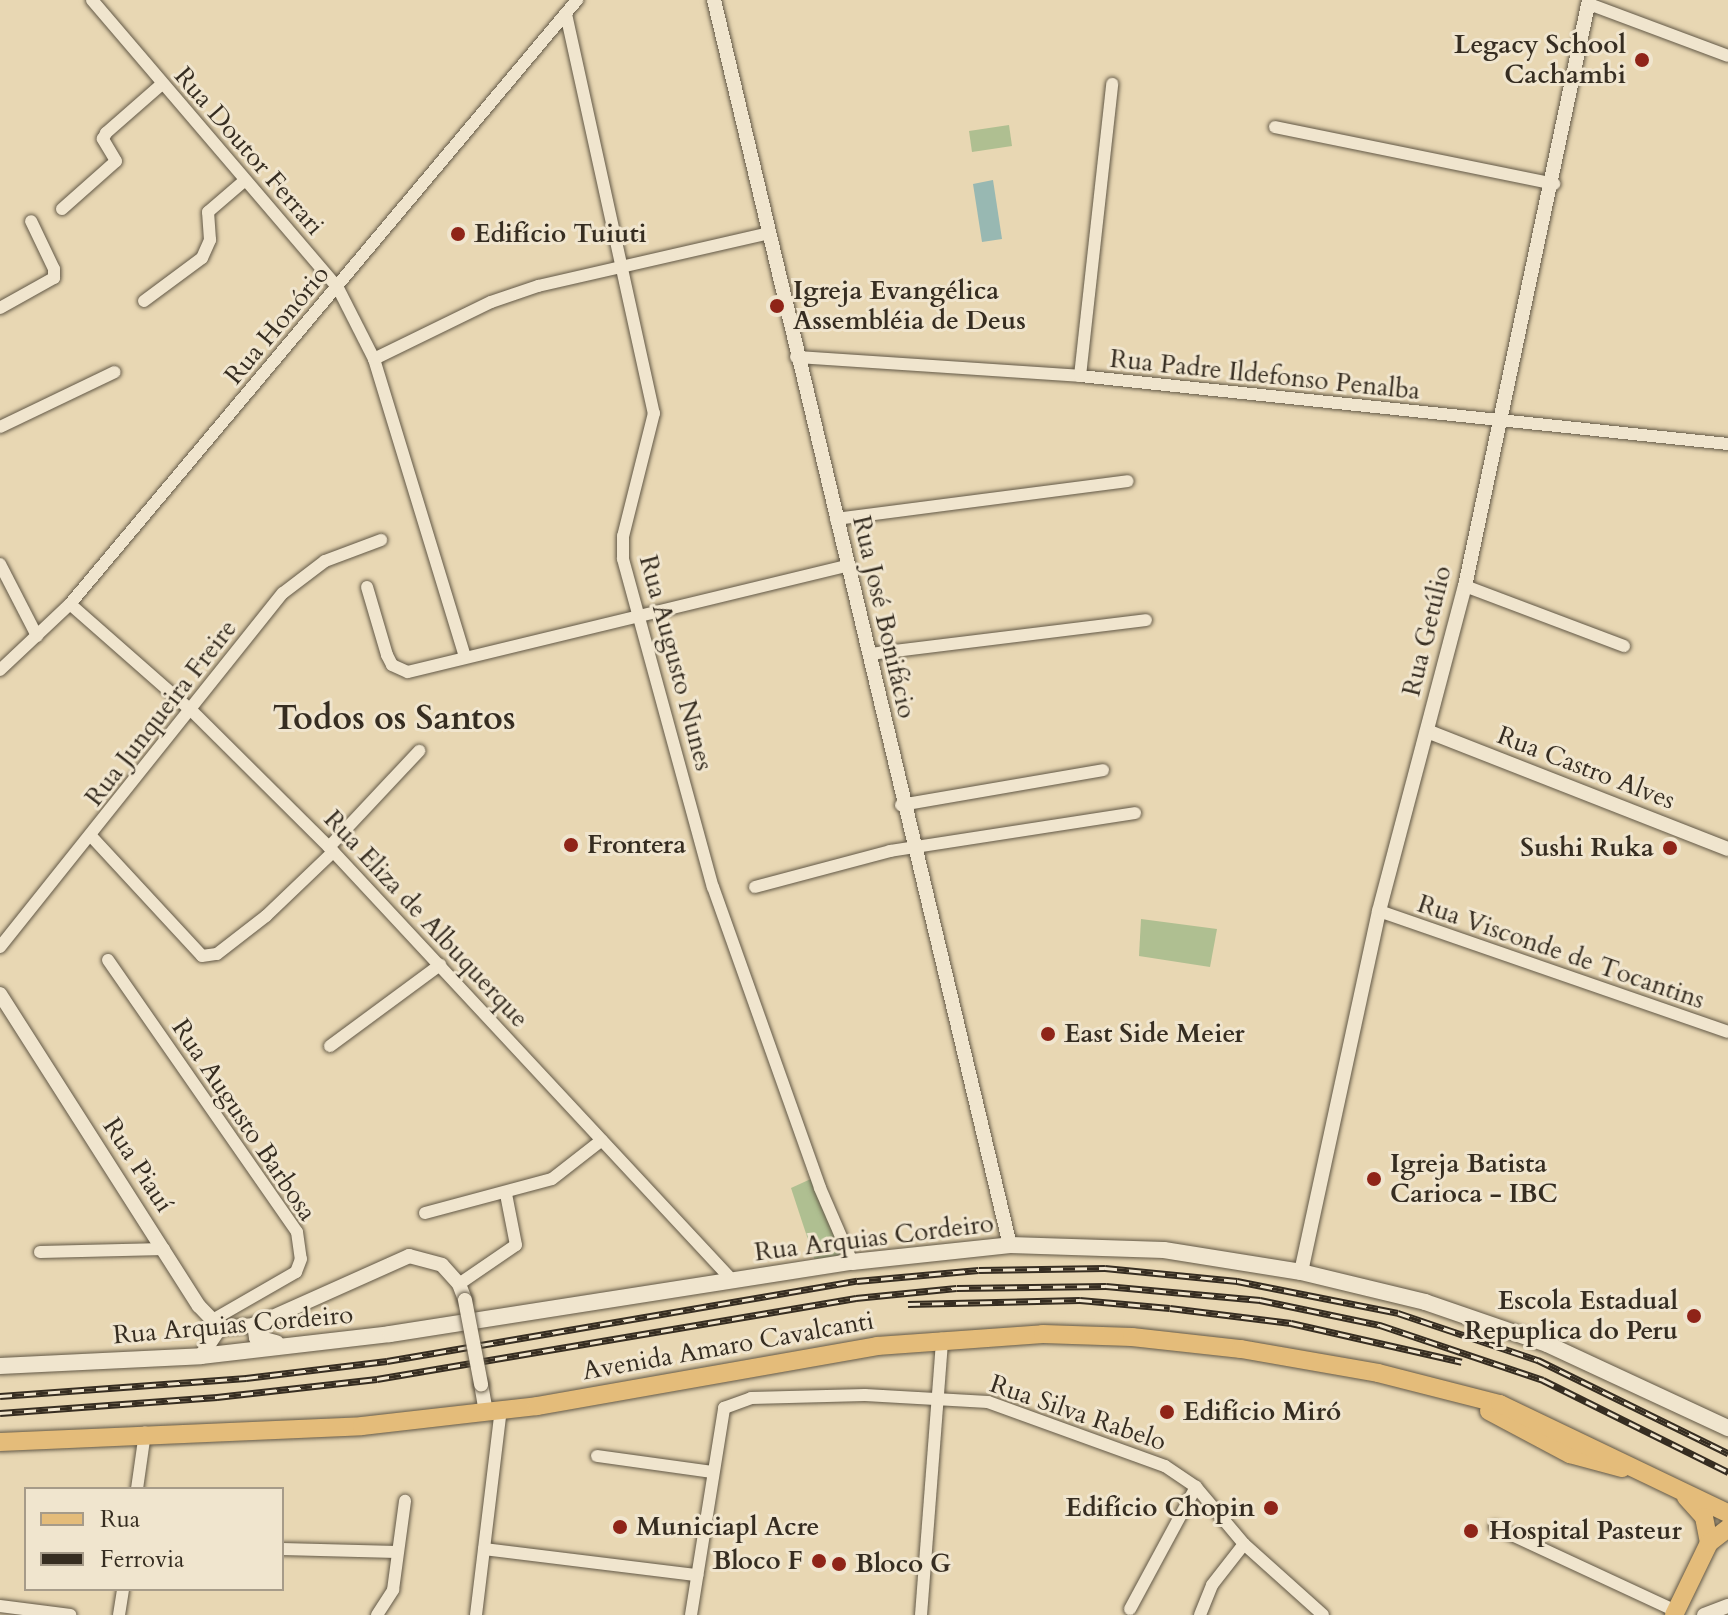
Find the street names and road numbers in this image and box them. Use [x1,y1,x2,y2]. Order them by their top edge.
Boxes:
street label: Rua Doutor Ferrari [168,61,330,241]
street label: Rua Honório [218,259,336,391]
street label: Rua Padre Ildefonso Penalba [1108,343,1422,407]
street label: Rua José Bonifácio [846,513,922,721]
street label: Rua Augusto Nunes [632,552,720,774]
street label: Rua Getúlio [1396,563,1458,699]
street label: Rua Junqueira Freire [79,614,243,812]
street label: Rua Castro Alves [1493,720,1679,816]
street label: Rua Eliza de Albuquerque [317,804,535,1034]
street label: Rua Visconde de Tocantins [1413,888,1709,1016]
street label: Rua Augusto Barbosa [165,1013,323,1227]
street label: Rua Piauí [96,1112,180,1218]
street label: Rua Arquias Cordeiro [753,1208,995,1268]
street label: Rua Arquias Cordeiro [112,1299,354,1351]
street label: Avenida Amaro Cavalcanti [580,1305,876,1387]
street label: Rua Silva Rabelo [986,1368,1170,1458]

